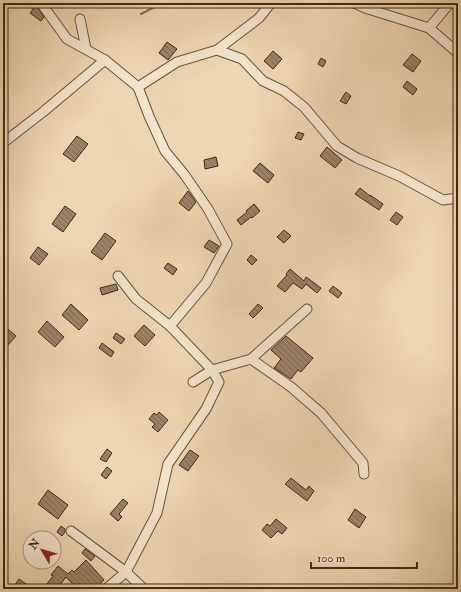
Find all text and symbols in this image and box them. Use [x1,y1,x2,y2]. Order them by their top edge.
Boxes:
north arrow [22,530,62,570]
text: N [26,535,43,553]
scale bar [311,544,417,570]
text: 100 m [317,551,346,566]

